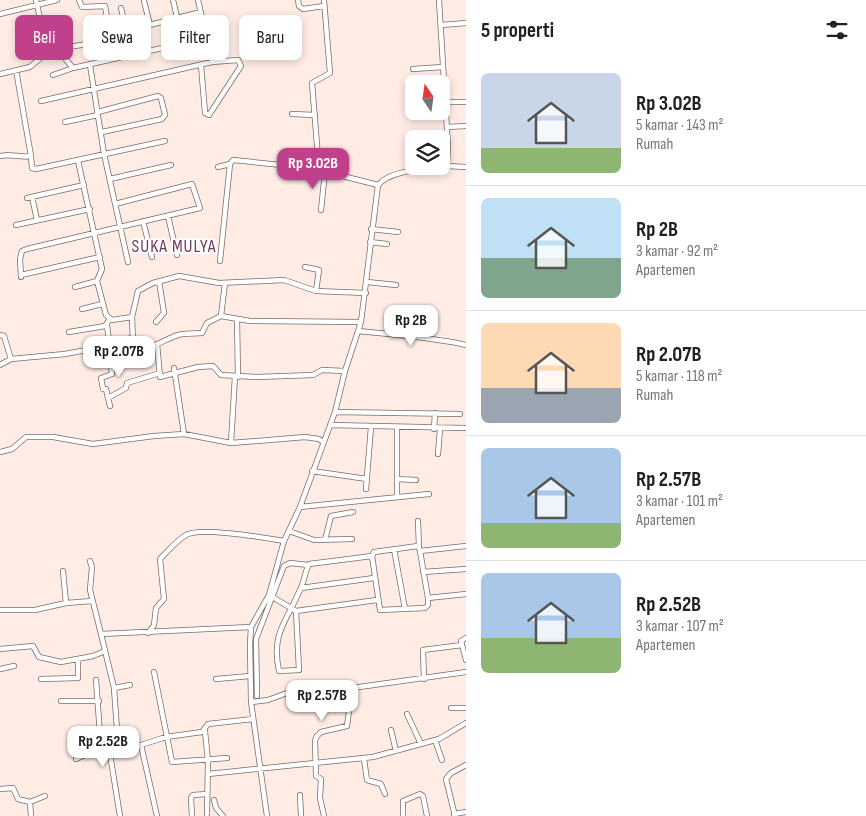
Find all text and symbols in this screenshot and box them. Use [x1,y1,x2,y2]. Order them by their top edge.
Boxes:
chip: Beli [15,15,73,60]
chip: Sewa [83,15,151,60]
chip: Filter [161,15,229,60]
chip: Baru [239,15,302,60]
icon: filters [823,16,851,44]
text: 5 properti [481,18,554,43]
north arrow [405,75,450,120]
map controls [405,75,450,175]
text: Rp 3.02B [636,91,702,116]
icon: home [521,93,581,153]
text: 5 kamar · 143 m² [636,116,723,135]
button: layers [405,130,450,175]
text: Rumah [636,135,673,154]
pin: Rp 3.02B [261,148,365,190]
text: Rp 3.02B [288,154,338,173]
text: Rp 2B [636,217,678,242]
icon: home [521,218,581,278]
district label: SUKA MULYA [132,236,216,257]
text: 3 kamar · 92 m² [636,242,718,261]
text: Apartemen [636,261,695,280]
pin: Rp 2B [376,304,446,347]
text: Rp 2B [395,311,427,330]
pin: Rp 2.07B [67,336,171,378]
text: Rp 2.07B [94,342,144,361]
text: Rp 2.07B [636,342,701,367]
icon: home [521,343,581,403]
text: 5 kamar · 118 m² [636,367,723,386]
text: Rumah [636,386,673,405]
text: Rp 2.57B [636,467,701,492]
icon: home [521,468,581,528]
text: 3 kamar · 101 m² [636,492,723,511]
text: Apartemen [636,511,695,530]
text: Rp 2.52B [636,592,701,617]
icon: home [521,593,581,653]
text: 3 kamar · 107 m² [636,617,724,636]
text: Apartemen [636,636,695,655]
pin: Rp 2.57B [270,680,374,722]
text: Rp 2.57B [297,686,347,705]
pin: Rp 2.52B [51,726,155,768]
text: Rp 2.52B [78,732,128,751]

